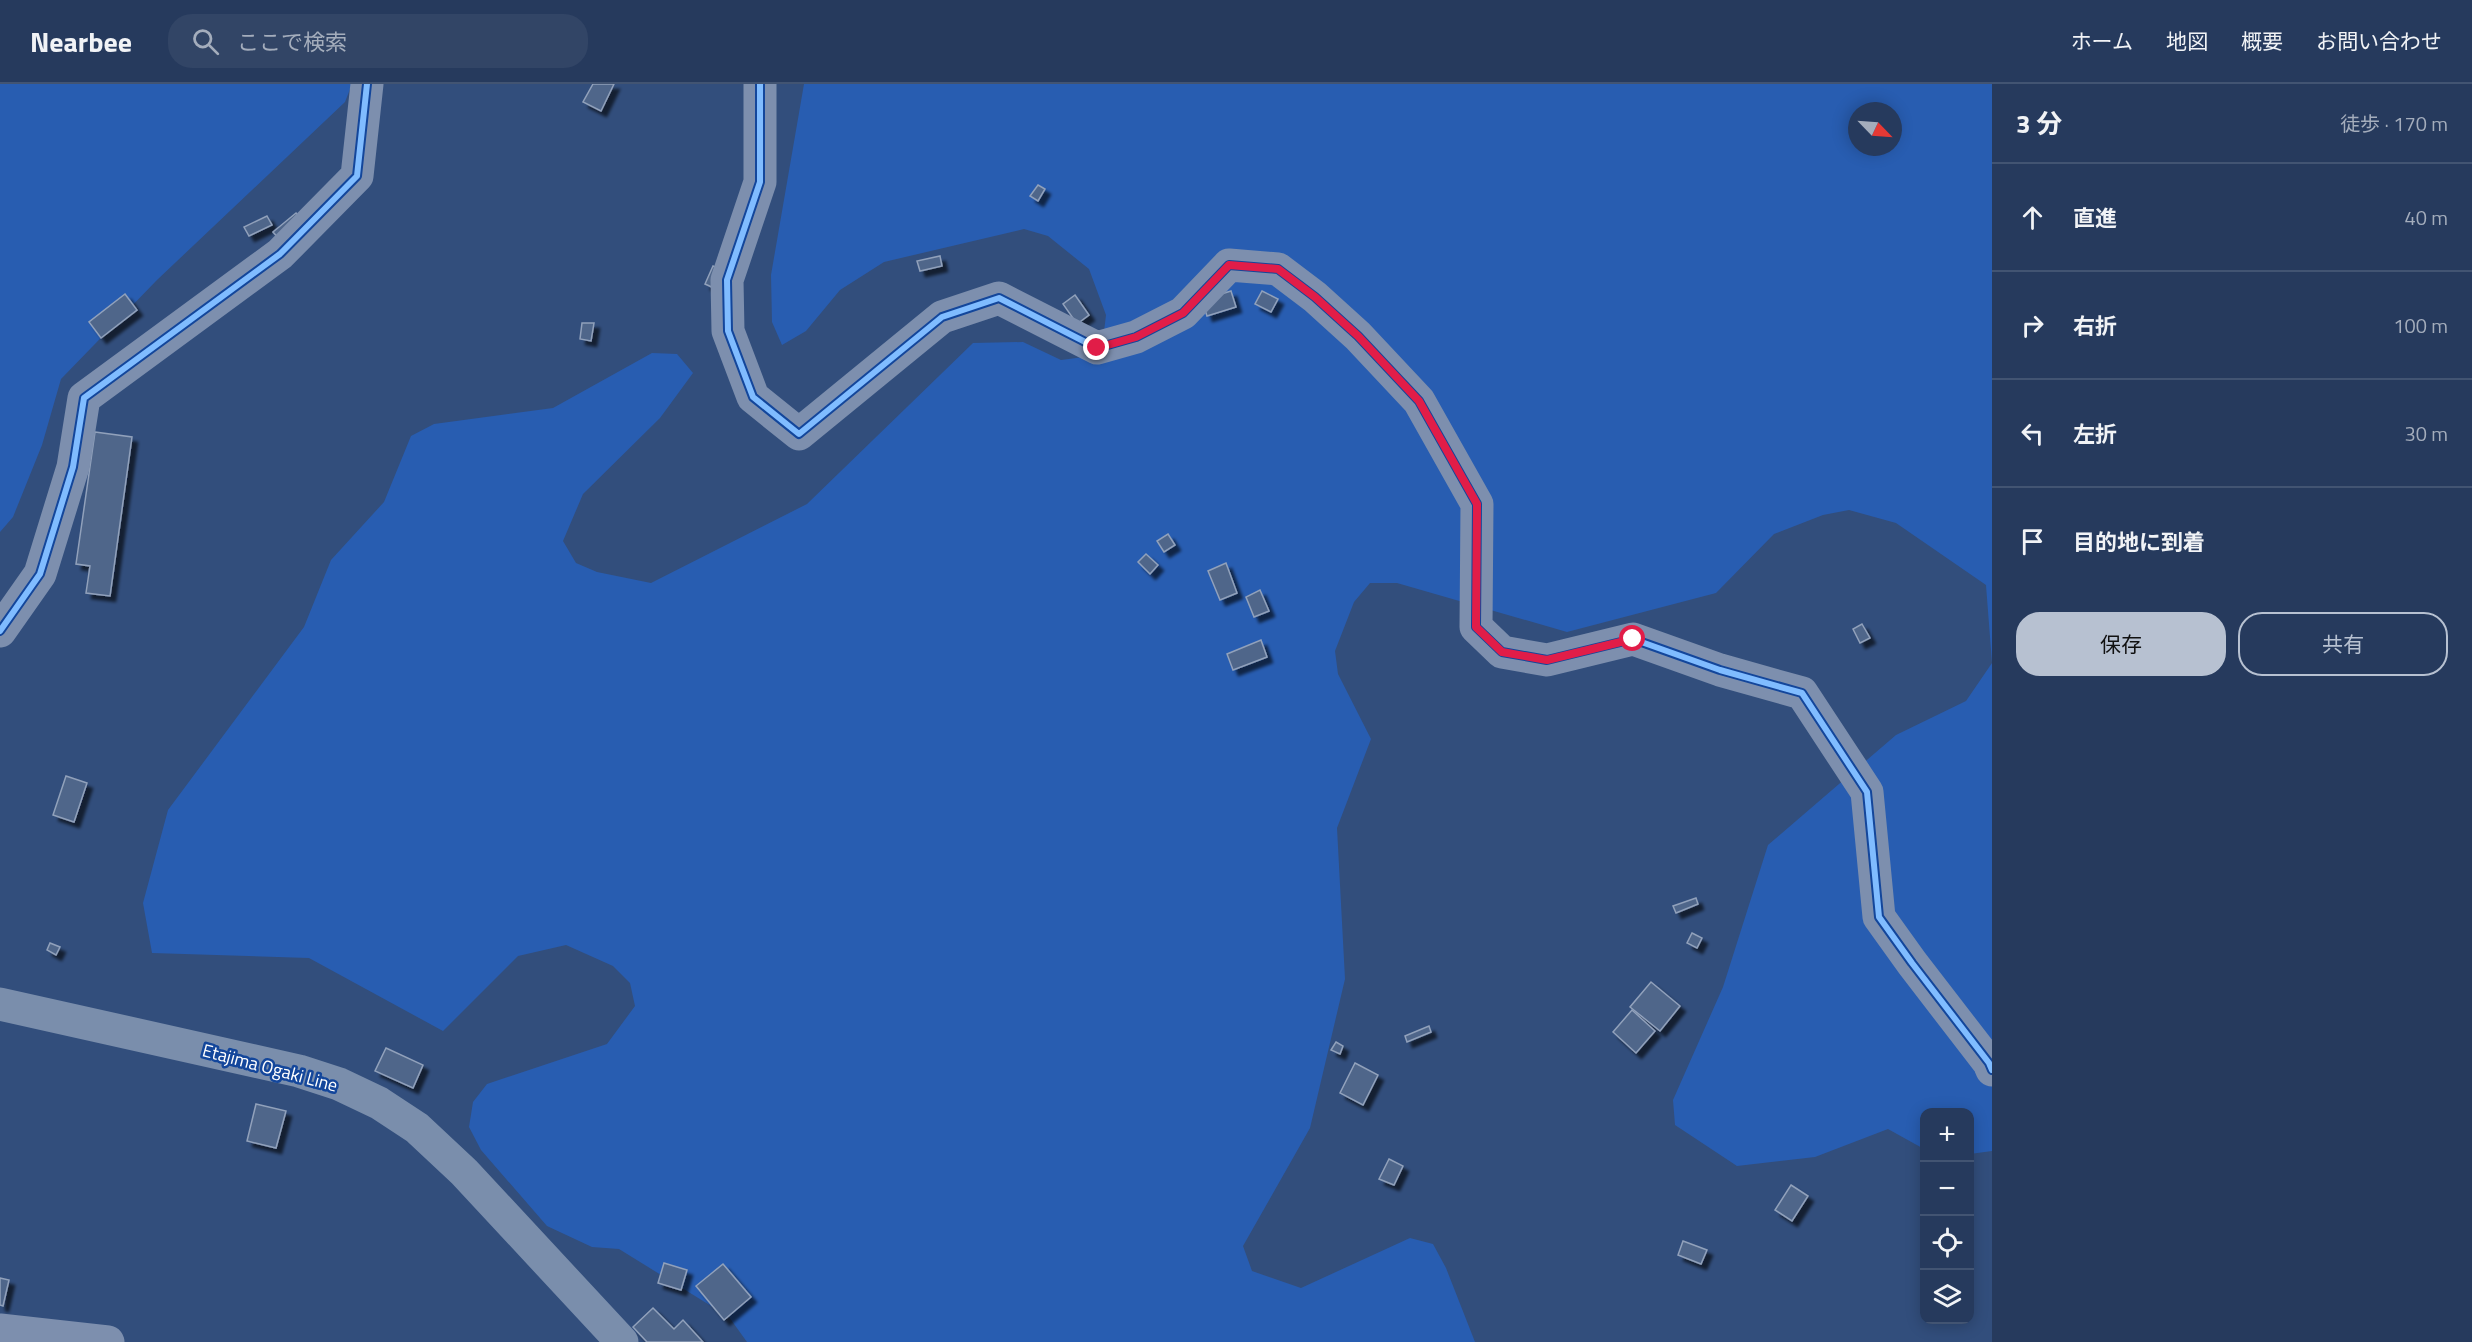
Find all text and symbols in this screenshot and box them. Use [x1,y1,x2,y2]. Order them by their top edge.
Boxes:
search box [168,14,588,68]
text: Nearbee [30,20,132,63]
icon: search [189,25,222,58]
text: ここで検索 [237,25,347,59]
text: ホーム [2071,25,2133,57]
text: 地図 [2166,25,2208,57]
text: 概要 [2241,25,2283,57]
text: お問い合わせ [2316,25,2442,57]
north arrow [1848,102,1902,156]
text: 3 分 [2016,104,2062,143]
text: 徒歩 · 170 m [2340,108,2448,139]
icon: ahead [2016,201,2049,234]
text: 直進 [2073,201,2117,235]
text: 40 m [2404,202,2448,233]
icon: right [2016,309,2049,342]
text: 右折 [2073,309,2117,343]
text: 100 m [2393,310,2448,341]
route end [1083,334,1109,360]
icon: left [2016,417,2049,450]
text: 左折 [2073,417,2117,451]
text: 30 m [2404,418,2448,449]
icon: arrive [2016,525,2049,558]
text: 目的地に到着 [2073,525,2205,559]
button: 保存 [2016,612,2226,676]
button: 共有 [2238,612,2448,676]
route start [1619,625,1645,651]
street label: Etajima Ogaki Line [199,1036,341,1099]
map controls [1920,1108,1974,1324]
button: + [1920,1108,1974,1162]
button: − [1920,1162,1974,1216]
button: locate [1920,1216,1974,1270]
button: layers [1920,1270,1974,1324]

